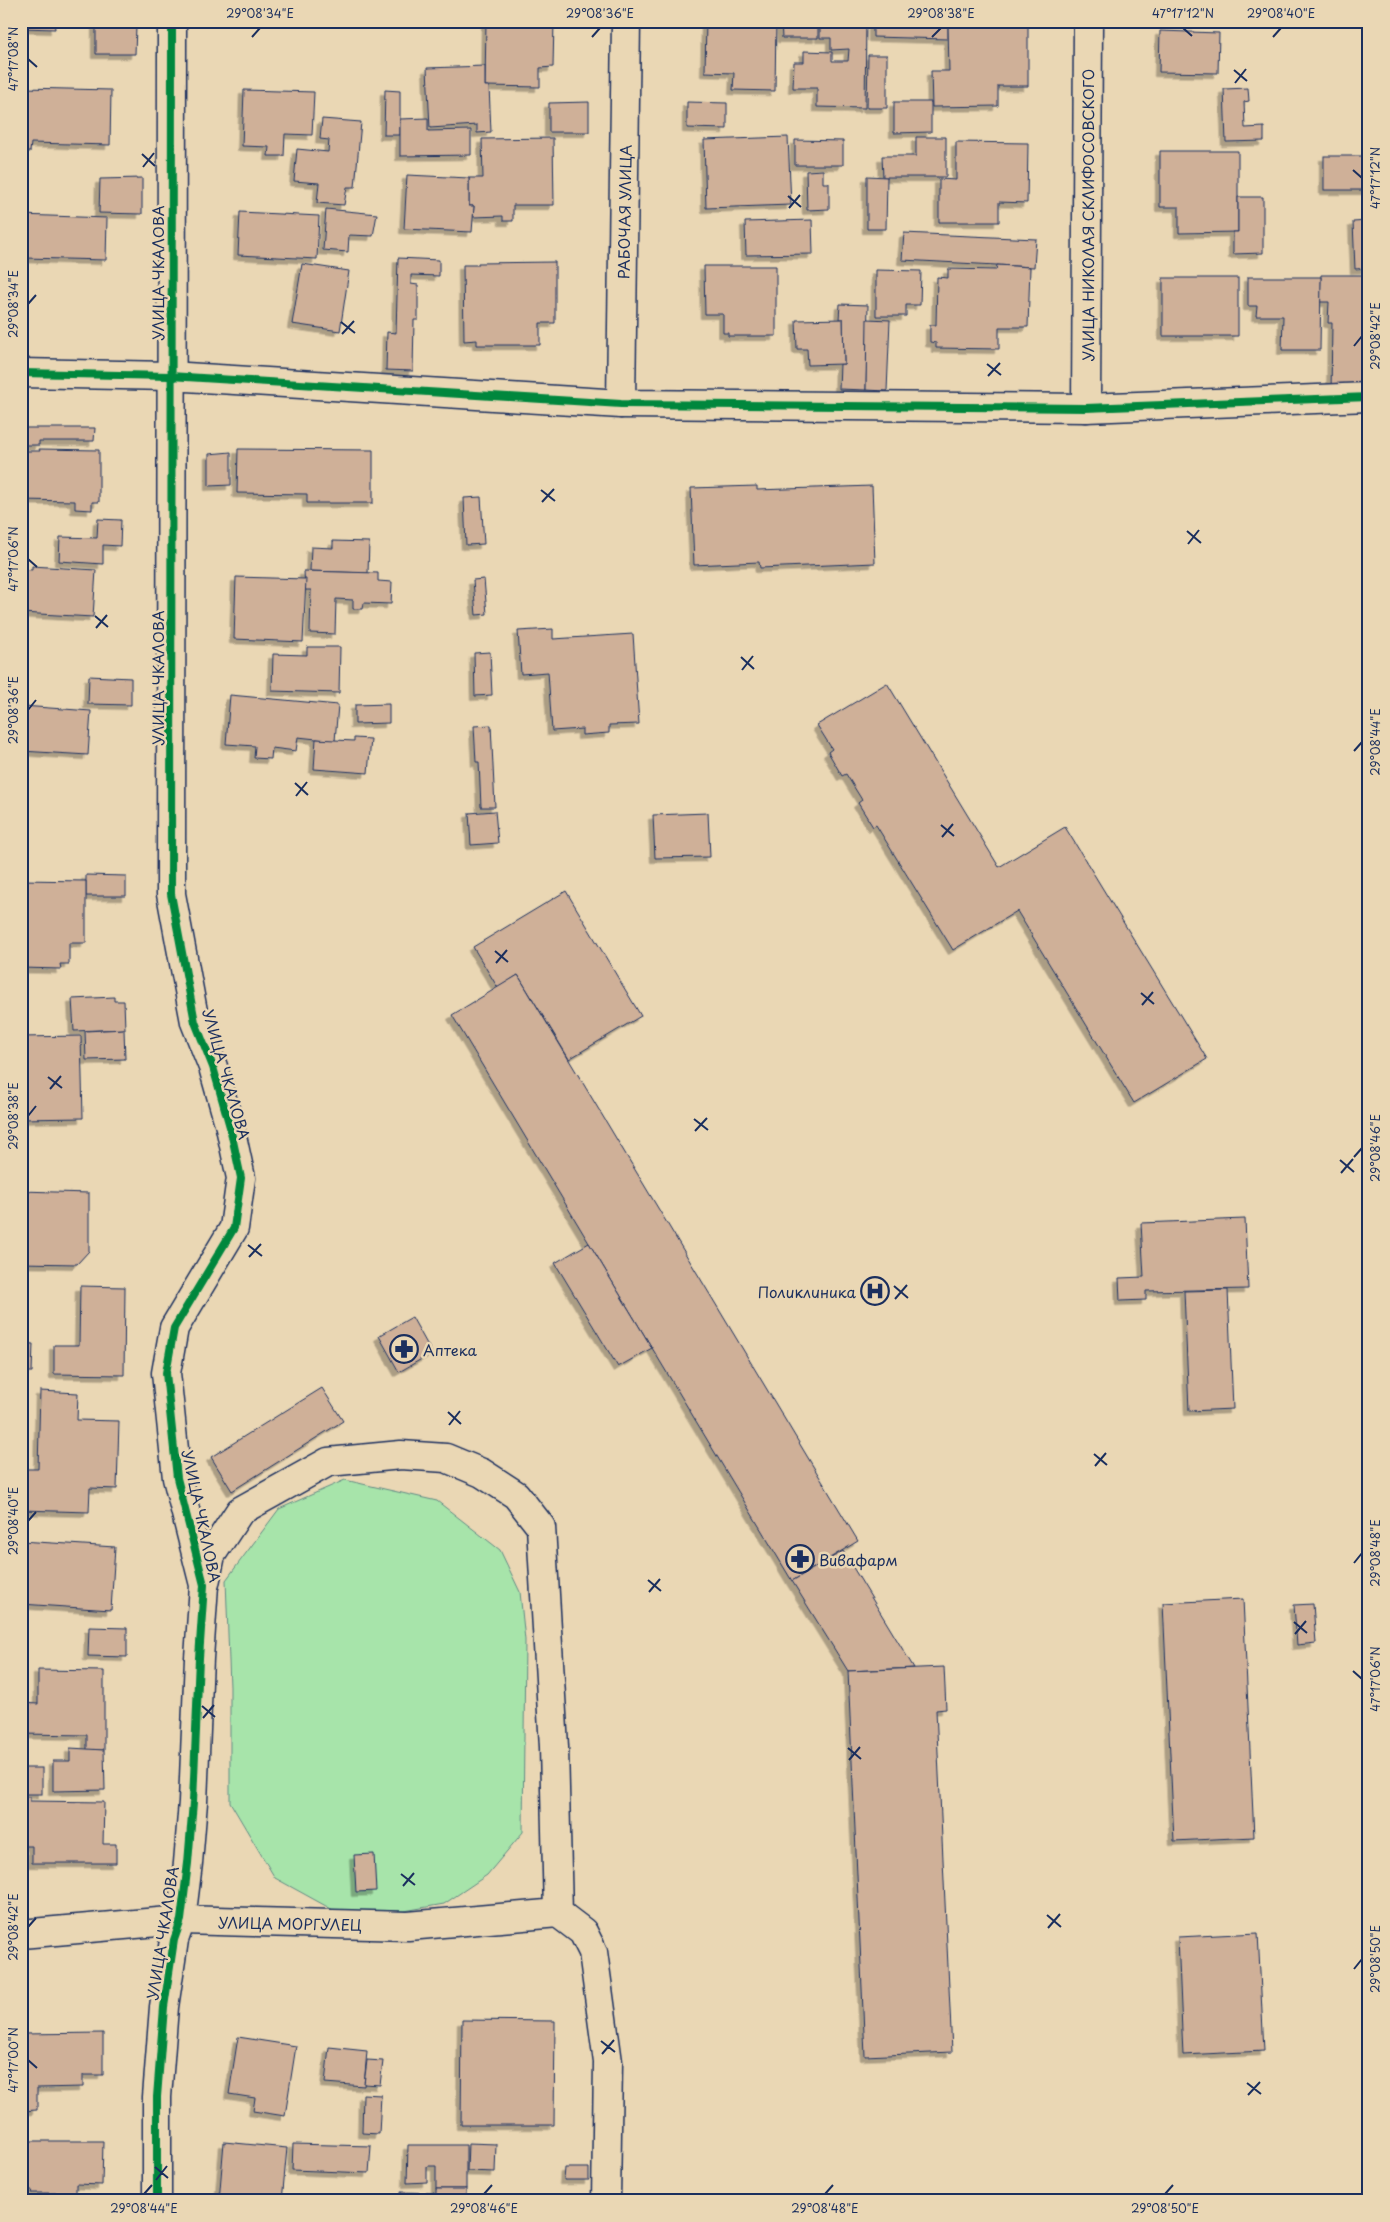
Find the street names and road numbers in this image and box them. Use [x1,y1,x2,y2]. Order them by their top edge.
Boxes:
street label: УЛИЦА НИКОЛАЯ СКЛИФОСОВСКОГО [1076,69,1099,361]
street label: РАБОЧАЯ УЛИЦА [611,145,637,279]
street label: УЛИЦА ЧКАЛОВА [146,205,169,341]
street label: УЛИЦА ЧКАЛОВА [146,610,169,746]
street label: УЛИЦА ЧКАЛОВА [197,1006,257,1142]
street label: УЛИЦА ЧКАЛОВА [177,1448,227,1585]
street label: УЛИЦА ЧКАЛОВА [140,1864,184,2001]
street label: УЛИЦА МОРГУЛЕЦ [218,1910,362,1936]

